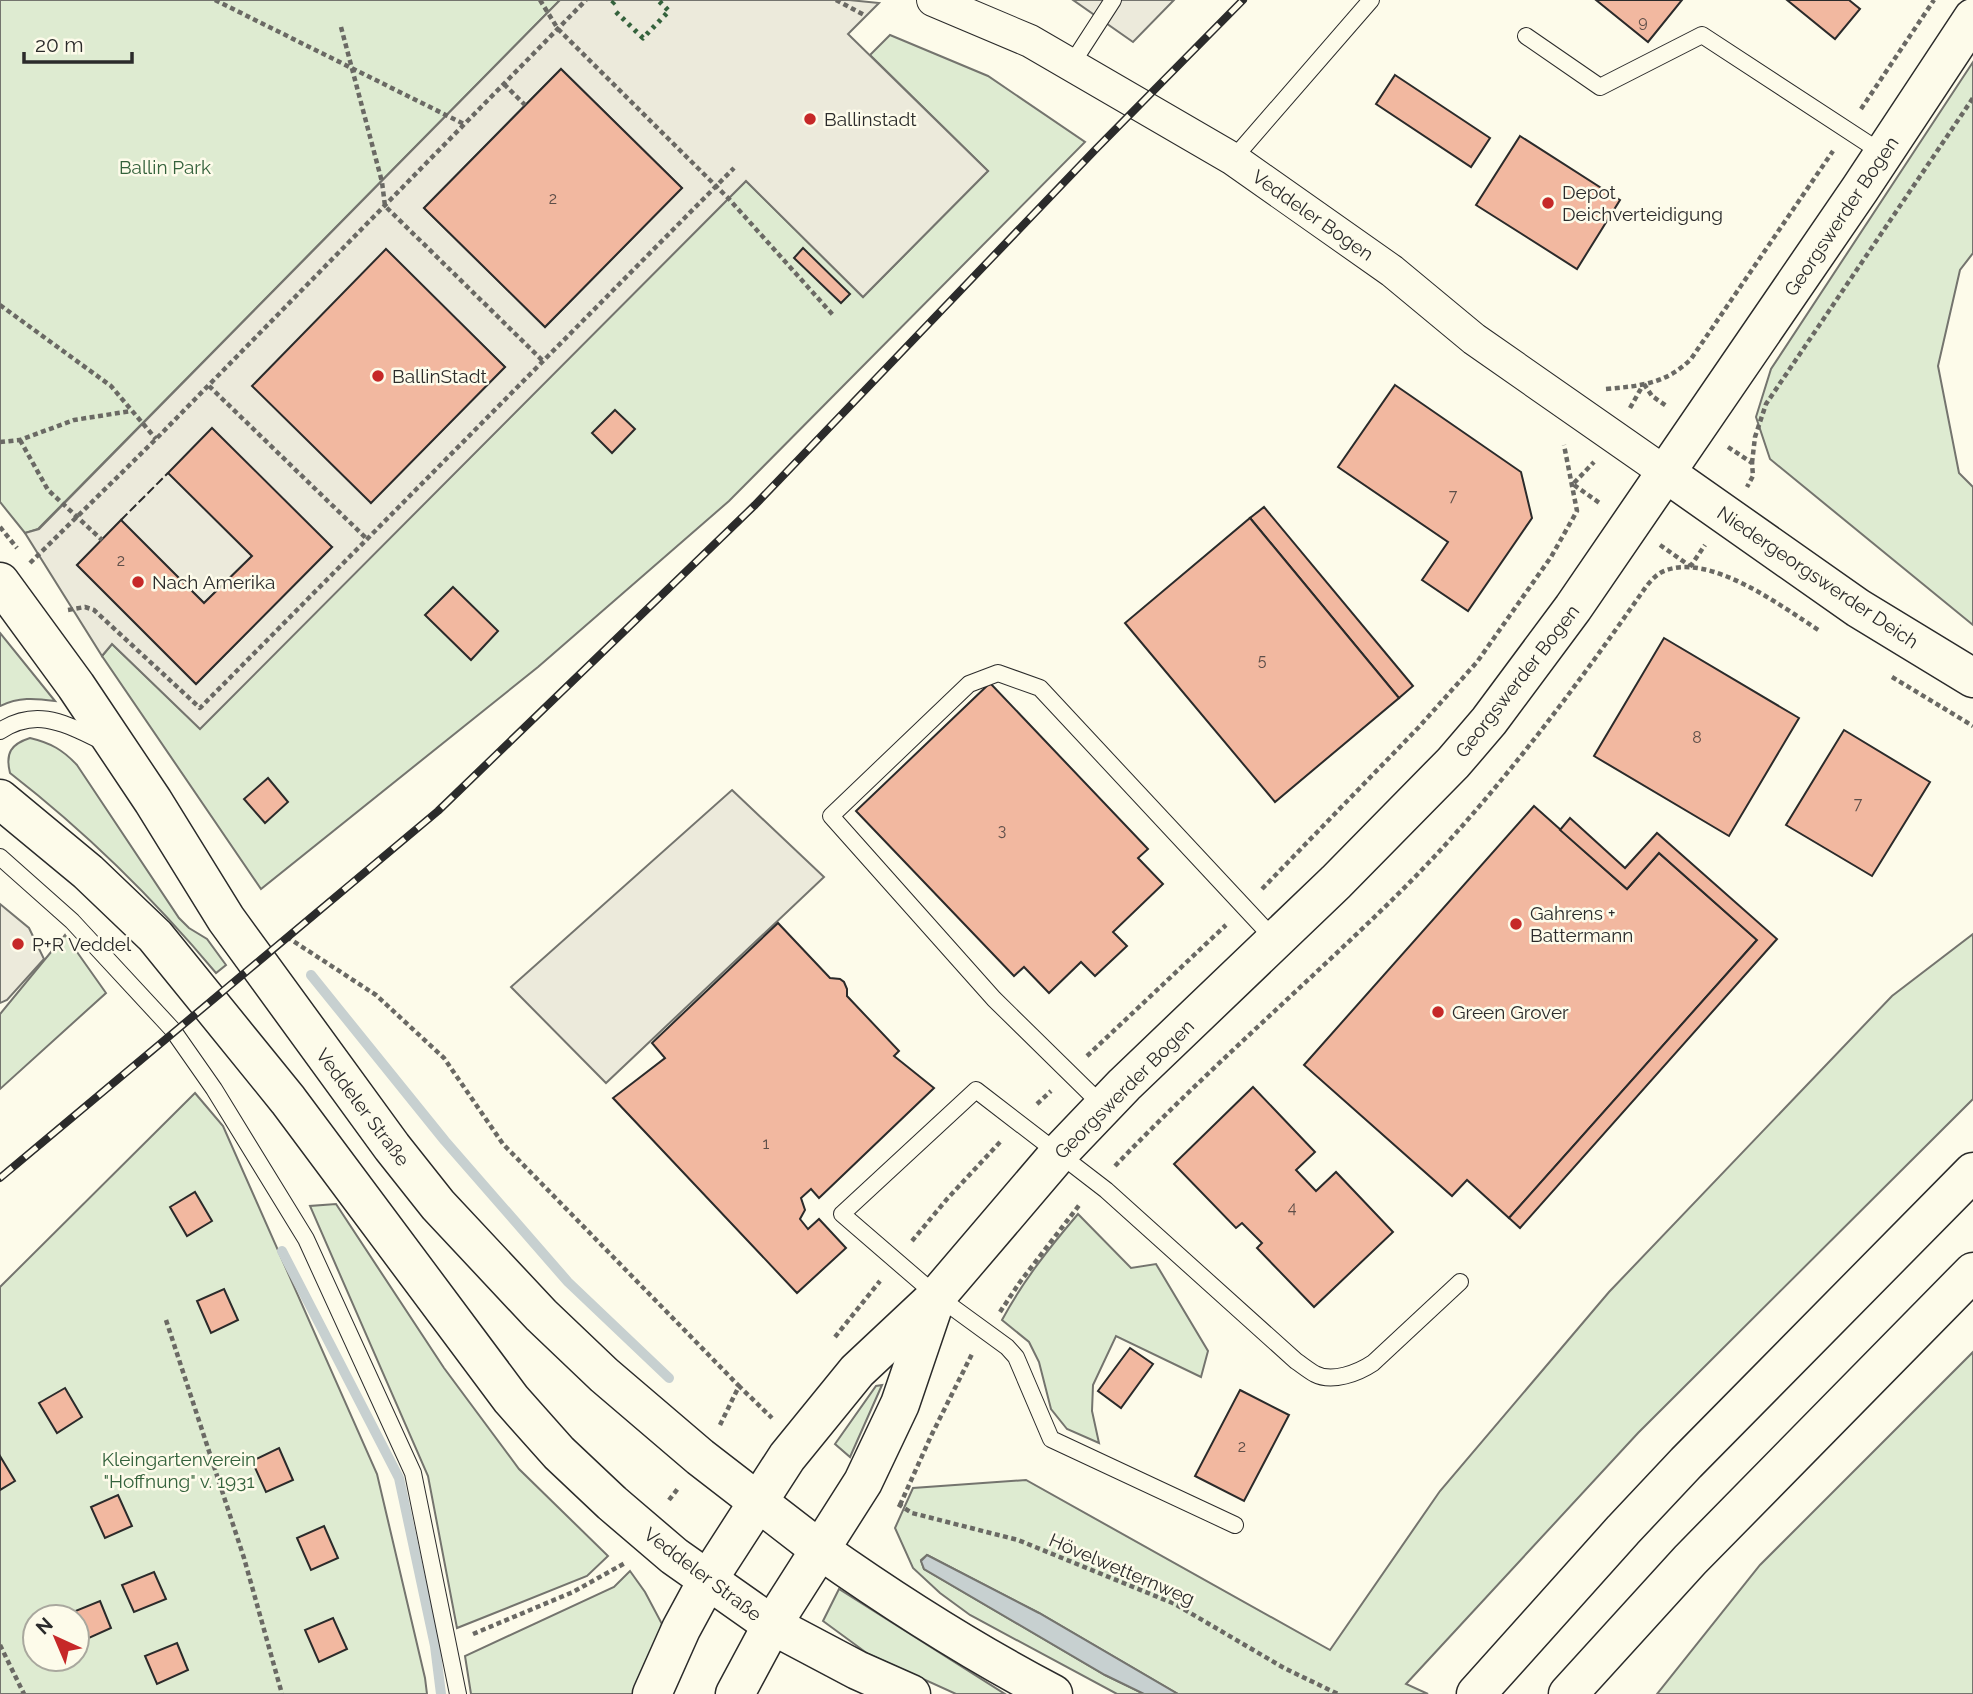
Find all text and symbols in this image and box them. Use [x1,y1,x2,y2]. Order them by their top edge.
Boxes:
house number: 9 [1638,12,1648,31]
scale bar [24,21,133,65]
text: 20 m [35,32,83,57]
place label: Ballinstadt [824,108,917,130]
marker: Ballinstadt [802,111,818,127]
street label: Georgswerder Bogen [1779,132,1903,300]
park label: Ballin Park [119,156,211,178]
street label: Veddeler Bogen [1248,165,1378,265]
place label: Depot Deichverteidigung [1562,181,1723,225]
house number: 2 [549,189,557,208]
marker: Depot Deichverteidigung [1540,195,1556,211]
place label: BallinStadt [392,365,487,387]
marker: BallinStadt [370,368,386,384]
house number: 7 [1449,486,1458,505]
street label: Niedergeorgswerder Deich [1713,501,1923,653]
house number: 2 [117,551,125,570]
place label: Nach Amerika [152,571,275,593]
marker: Nach Amerika [130,574,146,590]
street label: Georgswerder Bogen [1451,600,1583,762]
house number: 5 [1258,651,1267,670]
house number: 8 [1692,728,1702,747]
house number: 7 [1854,794,1863,813]
house number: 3 [998,821,1006,840]
place label: Gahrens + Battermann [1530,902,1633,946]
marker: Gahrens + Battermann [1508,916,1524,932]
place label: P+R Veddel [32,933,132,955]
marker: P+R Veddel [10,936,26,952]
place label: Green Grover [1452,1001,1569,1023]
marker: Green Grover [1430,1004,1446,1020]
street label: Georgswerder Bogen [1050,1015,1198,1163]
street label: Veddeler Straße [312,1044,414,1170]
house number: 1 [763,1134,770,1153]
house number: 4 [1288,1198,1297,1217]
house number: 2 [1238,1437,1246,1456]
park label: Kleingartenverein "Hoffnung" v. 1931 [102,1448,256,1492]
street label: Veddeler Straße [640,1523,766,1625]
street label: Hövelwetternweg [1046,1528,1198,1610]
north arrow [21,1603,91,1673]
text: N [31,1613,57,1639]

